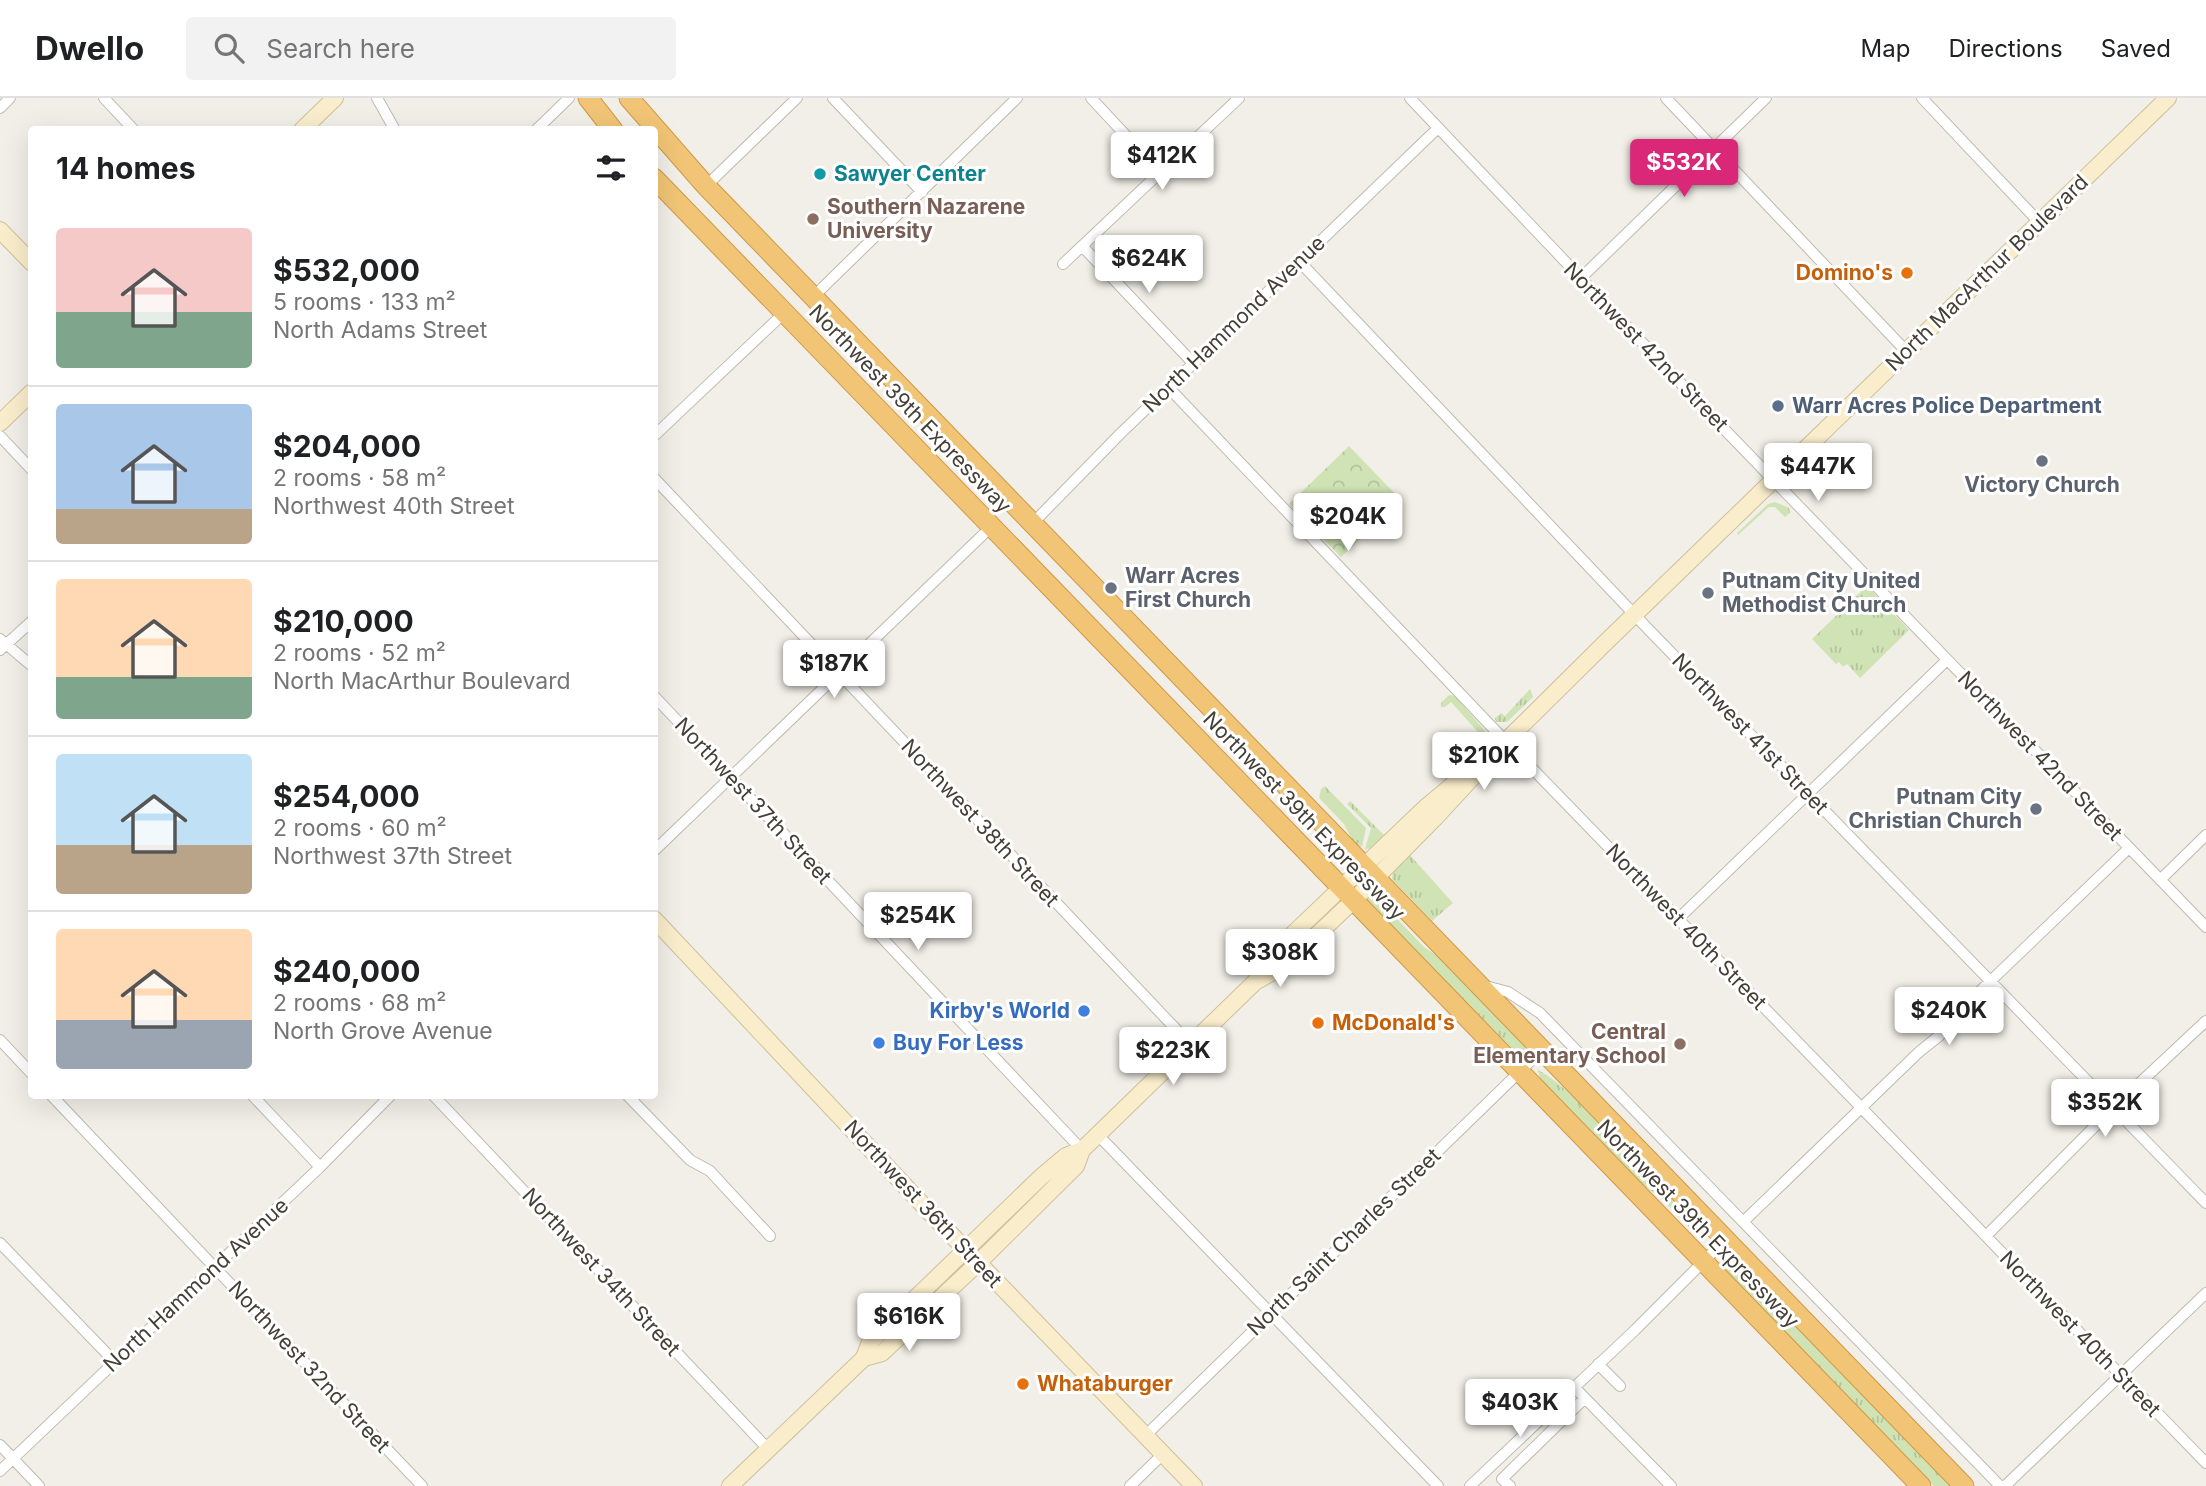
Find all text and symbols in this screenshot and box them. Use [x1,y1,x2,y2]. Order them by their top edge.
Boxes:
search box [186,17,676,80]
text: Dwello [35,28,144,68]
icon: search [210,29,248,67]
text: Search here [266,33,415,64]
text: Map [1861,34,1910,63]
text: Directions [1948,34,2063,63]
text: Saved [2101,34,2171,63]
pin: $412K [1113,132,1211,192]
pin: $532K [1635,140,1733,199]
text: $412K [1127,141,1197,169]
text: $532K [1646,148,1722,176]
icon: filters [592,149,630,187]
text: 14 homes [56,150,195,186]
place label: Sawyer Center [834,161,986,186]
marker: Sawyer Center [812,166,828,182]
street label: North MacArthur Boulevard [1880,169,2093,376]
place label: Southern Nazarene University [827,194,1025,243]
marker: Southern Nazarene University [805,211,821,227]
street label: North Hammond Avenue [1137,230,1330,417]
pin: $624K [1100,236,1198,295]
text: $624K [1111,244,1187,272]
text: $532,000 [273,252,420,288]
icon: home [112,256,196,340]
street label: Northwest 42nd Street [1559,257,1734,437]
place label: Domino's [1796,260,1893,285]
marker: Domino's [1899,265,1915,281]
text: 5 rooms · 133 m² [273,288,456,316]
street label: Northwest 39th Expressway [804,299,1017,518]
text: North Adams Street [273,316,487,344]
place label: Warr Acres Police Department [1792,393,2102,418]
marker: Warr Acres Police Department [1770,398,1786,414]
text: $204,000 [273,428,421,464]
icon: home [112,432,196,516]
pin: $447K [1769,444,1867,503]
text: $447K [1780,452,1856,480]
marker: Victory Church [2034,453,2050,469]
text: 2 rooms · 58 m² [273,464,446,492]
place label: Victory Church [1964,472,2120,497]
text: Northwest 40th Street [273,492,514,520]
pin: $204K [1299,494,1397,553]
text: $204K [1309,502,1387,530]
place label: Warr Acres First Church [1125,563,1251,612]
place label: Putnam City United Methodist Church [1722,568,1920,617]
marker: Warr Acres First Church [1103,580,1119,596]
marker: Putnam City United Methodist Church [1700,585,1716,601]
text: $210,000 [273,603,414,639]
icon: home [112,607,196,691]
text: 2 rooms · 52 m² [273,639,446,667]
pin: $187K [785,640,883,700]
street label: Northwest 41st Street [1667,648,1834,819]
text: $187K [799,649,869,677]
street label: Northwest 42nd Street [1953,666,2128,846]
text: North MacArthur Boulevard [273,667,571,695]
street label: Northwest 39th Expressway [1198,706,1411,925]
street label: Northwest 37th Street [670,712,837,889]
pin: $210K [1435,732,1533,792]
street label: Northwest 38th Street [896,734,1064,911]
text: $210K [1448,741,1520,769]
text: $254,000 [273,778,420,814]
icon: home [112,782,196,866]
place label: Putnam City Christian Church [1848,784,2022,833]
marker: Putnam City Christian Church [2028,801,2044,817]
text: 2 rooms · 60 m² [273,814,447,842]
street label: Northwest 40th Street [1601,839,1772,1015]
text: Northwest 37th Street [273,842,512,870]
pin: $254K [869,892,967,952]
text: $254K [880,901,956,929]
pin: $308K [1231,930,1329,989]
text: $308K [1242,938,1318,966]
text: $240,000 [273,953,421,989]
icon: home [112,957,196,1041]
pin: $240K [1900,988,1998,1047]
text: 2 rooms · 68 m² [273,989,446,1017]
text: $240K [1911,996,1987,1024]
place label: Kirby's World [930,998,1070,1023]
marker: Kirby's World [1076,1003,1092,1019]
place label: McDonald's [1332,1010,1455,1035]
marker: McDonald's [1310,1015,1326,1031]
text: North Grove Avenue [273,1017,493,1045]
place label: Central Elementary School [1473,1019,1666,1068]
pin: $223K [1124,1028,1222,1087]
place label: Buy For Less [893,1030,1024,1055]
marker: Buy For Less [871,1035,887,1051]
text: $223K [1135,1036,1211,1064]
marker: Central Elementary School [1672,1036,1688,1052]
pin: $352K [2056,1080,2154,1139]
text: $352K [2067,1088,2143,1116]
street label: Northwest 39th Expressway [1592,1114,1805,1333]
street label: Northwest 36th Street [839,1115,1007,1292]
street label: North Saint Charles Street [1242,1143,1445,1341]
street label: Northwest 34th Street [517,1183,686,1361]
street label: North Hammond Avenue [98,1192,293,1377]
street label: Northwest 40th Street [1995,1246,2166,1422]
street label: Northwest 32nd Street [223,1276,395,1458]
pin: $616K [860,1294,958,1353]
text: $616K [873,1302,945,1330]
place label: Whataburger [1037,1371,1173,1396]
marker: Whataburger [1015,1376,1031,1392]
pin: $403K [1471,1380,1569,1439]
text: $403K [1481,1388,1559,1416]

